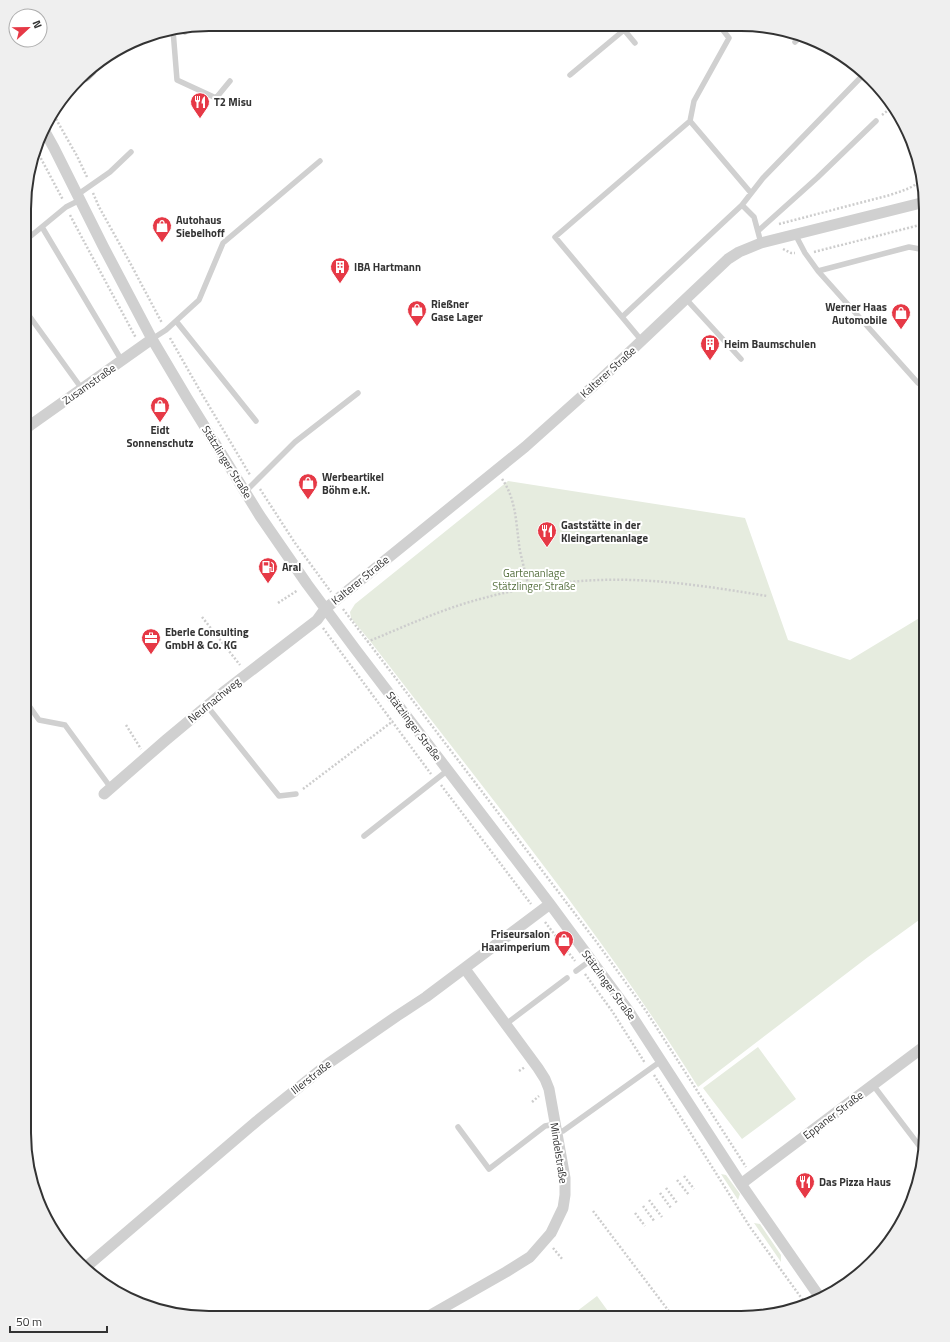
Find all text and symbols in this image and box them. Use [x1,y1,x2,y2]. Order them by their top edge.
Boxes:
north arrow [8,8,48,48]
text: N [28,18,46,31]
restaurant icon: T2 Misu [189,91,211,119]
place label: T2 Misu [214,94,252,110]
place label: Autohaus Siebelhoff [176,212,225,241]
shop icon: Autohaus Siebelhoff [151,215,173,243]
building icon: IBA Hartmann [329,256,351,284]
place label: IBA Hartmann [354,259,421,275]
place label: Rießner Gase Lager [431,296,483,325]
shop icon: Rießner Gase Lager [406,299,428,327]
place label: Werner Haas Automobile [825,299,887,328]
shop icon: Werner Haas Automobile [890,302,912,330]
building icon: Heim Baumschulen [699,333,721,361]
place label: Heim Baumschulen [724,336,816,352]
street label: Kalterer Straße [577,342,640,401]
street label: Zusamstraße [59,360,119,408]
shop icon: Eidt Sonnenschutz [149,395,171,423]
place label: Eidt Sonnenschutz [127,422,193,451]
street label: Stätzlinger Straße [198,422,256,502]
place label: Werbeartikel Böhm e.K. [322,469,384,498]
shop icon: Werbeartikel Böhm e.K. [297,472,319,500]
place label: Gaststätte in der Kleingartenanlage [561,517,648,546]
restaurant icon: Gaststätte in der Kleingartenanlage [536,520,558,548]
street label: Kalterer Straße [328,551,393,608]
fuel station icon: Aral [257,556,279,584]
place label: Aral [282,559,301,575]
park label: Gartenanlage Stätzlinger Straße [492,565,576,594]
place label: Eberle Consulting GmbH & Co. KG [165,624,249,653]
office icon: Eberle Consulting GmbH & Co. KG [140,627,162,655]
street label: Neufnachweg [184,673,244,726]
street label: Stätzlinger Straße [383,688,446,764]
place label: Friseursalon Haarimperium [481,926,550,955]
shop icon: Friseursalon Haarimperium [553,929,575,957]
street label: Stätzlinger Straße [578,947,640,1024]
street label: Illerstraße [287,1056,335,1098]
street label: Eppaner Straße [800,1087,867,1143]
street label: Mindelstraße [546,1121,572,1185]
restaurant icon: Das Pizza Haus [794,1171,816,1199]
place label: Das Pizza Haus [819,1174,891,1190]
scale bar [10,1308,107,1334]
text: 50 m [16,1312,42,1331]

